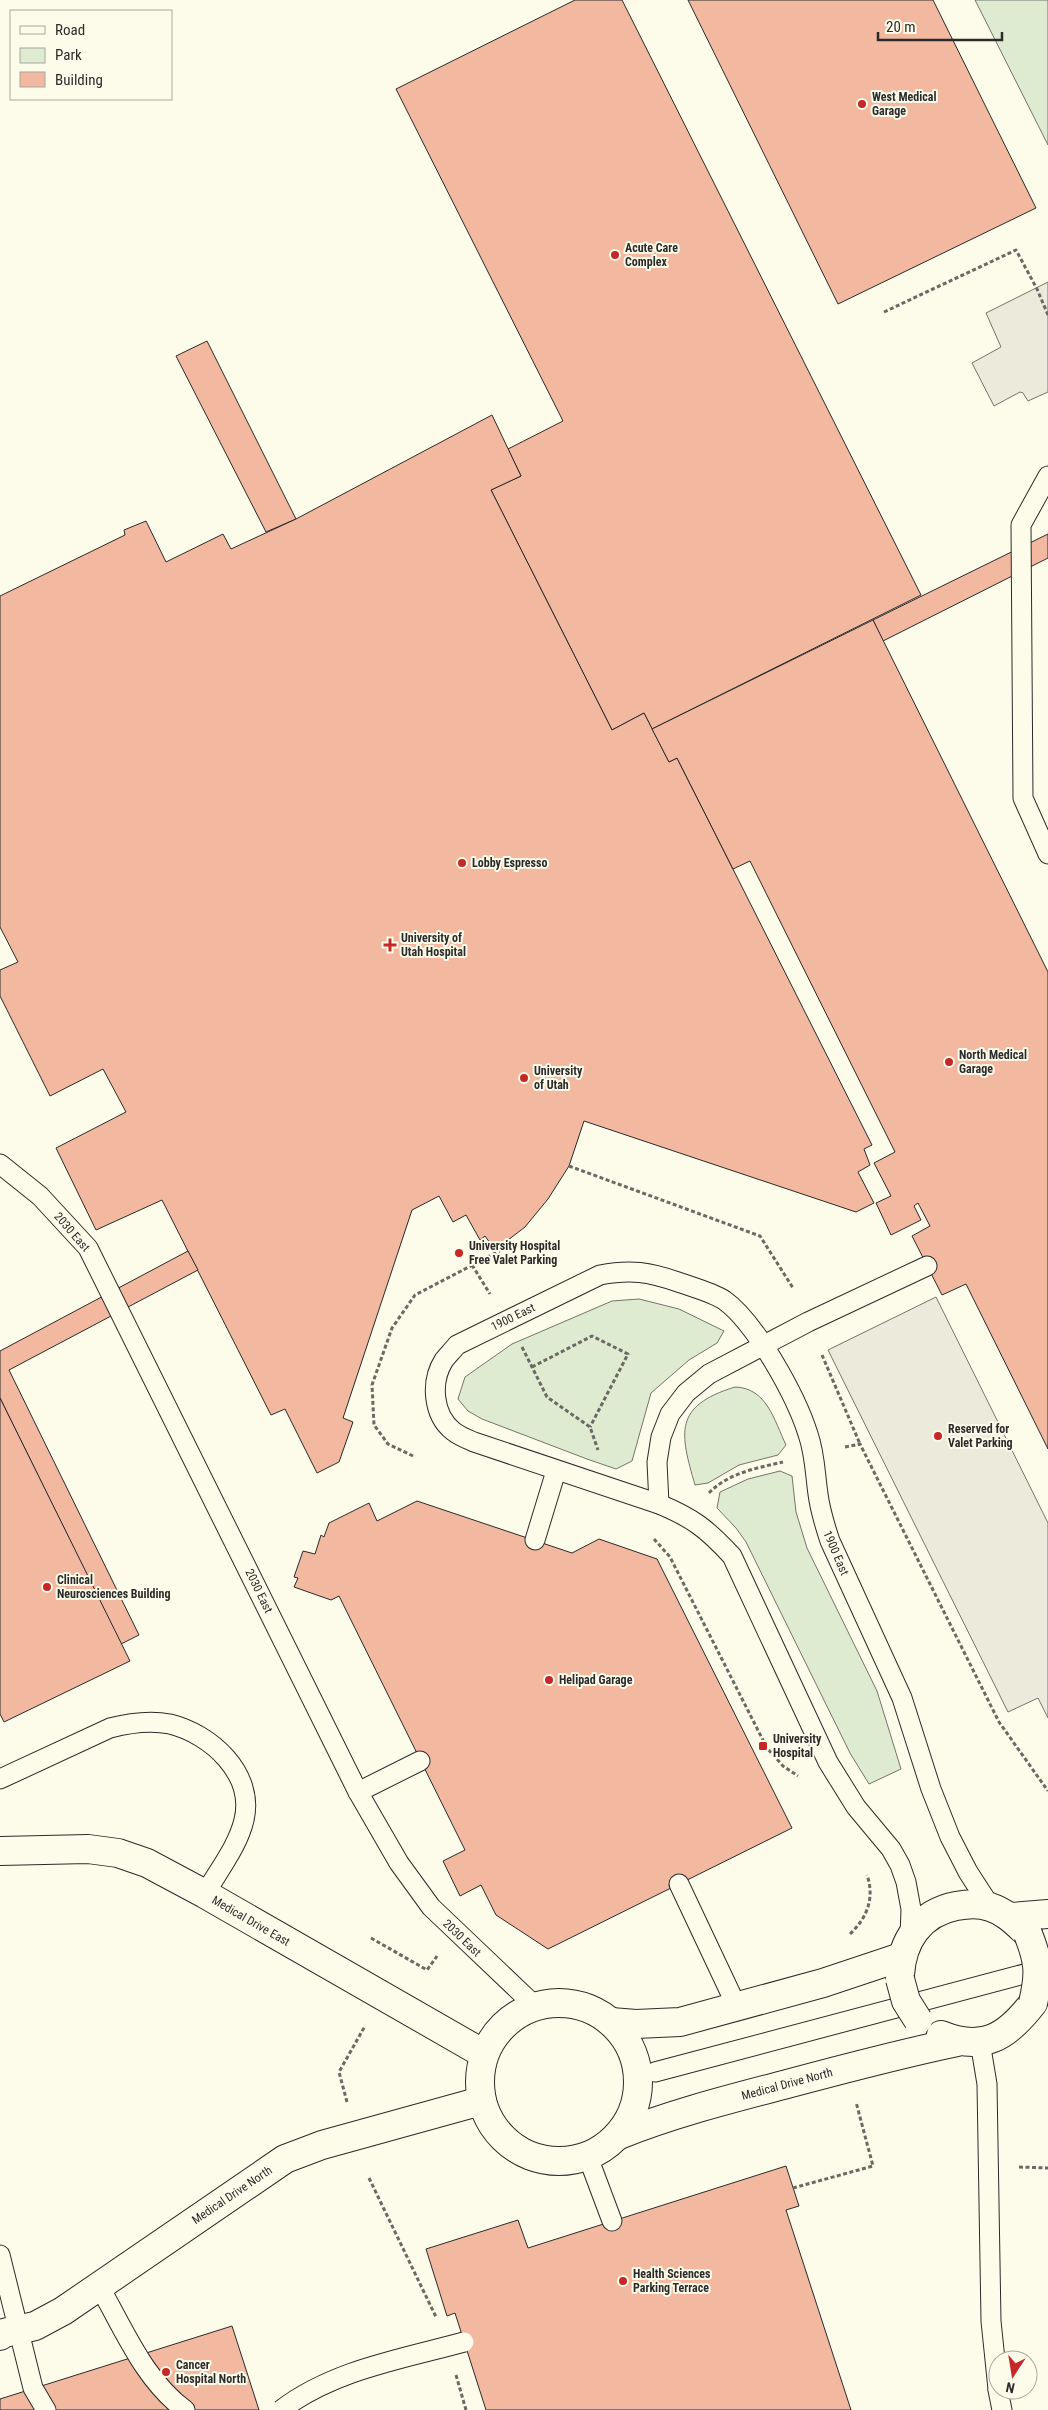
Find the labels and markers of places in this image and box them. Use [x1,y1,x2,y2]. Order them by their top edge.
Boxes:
place label: West Medical Garage [872,90,936,118]
marker: West Medical Garage [856,98,868,110]
place label: Acute Care Complex [625,241,678,269]
marker: Acute Care Complex [609,249,621,261]
place label: Lobby Espresso [472,856,547,870]
marker: Lobby Espresso [456,857,468,869]
place label: University of Utah Hospital [401,931,466,959]
marker: University of Utah Hospital [383,938,397,952]
place label: North Medical Garage [959,1048,1027,1076]
marker: North Medical Garage [943,1056,955,1068]
place label: University of Utah [534,1064,583,1092]
marker: University of Utah [518,1072,530,1084]
place label: University Hospital Free Valet Parking [469,1239,560,1267]
marker: University Hospital Free Valet Parking [453,1247,465,1259]
place label: Reserved for Valet Parking [948,1422,1013,1450]
marker: Reserved for Valet Parking [932,1430,944,1442]
place label: Clinical Neurosciences Building [57,1573,170,1601]
marker: Clinical Neurosciences Building [41,1581,53,1593]
place label: Helipad Garage [559,1673,633,1687]
marker: Helipad Garage [543,1674,555,1686]
place label: University Hospital [773,1732,822,1760]
marker: University Hospital [757,1740,769,1752]
place label: Health Sciences Parking Terrace [633,2267,711,2295]
marker: Health Sciences Parking Terrace [617,2275,629,2287]
place label: Cancer Hospital North [176,2358,246,2386]
marker: Cancer Hospital North [160,2366,172,2378]

